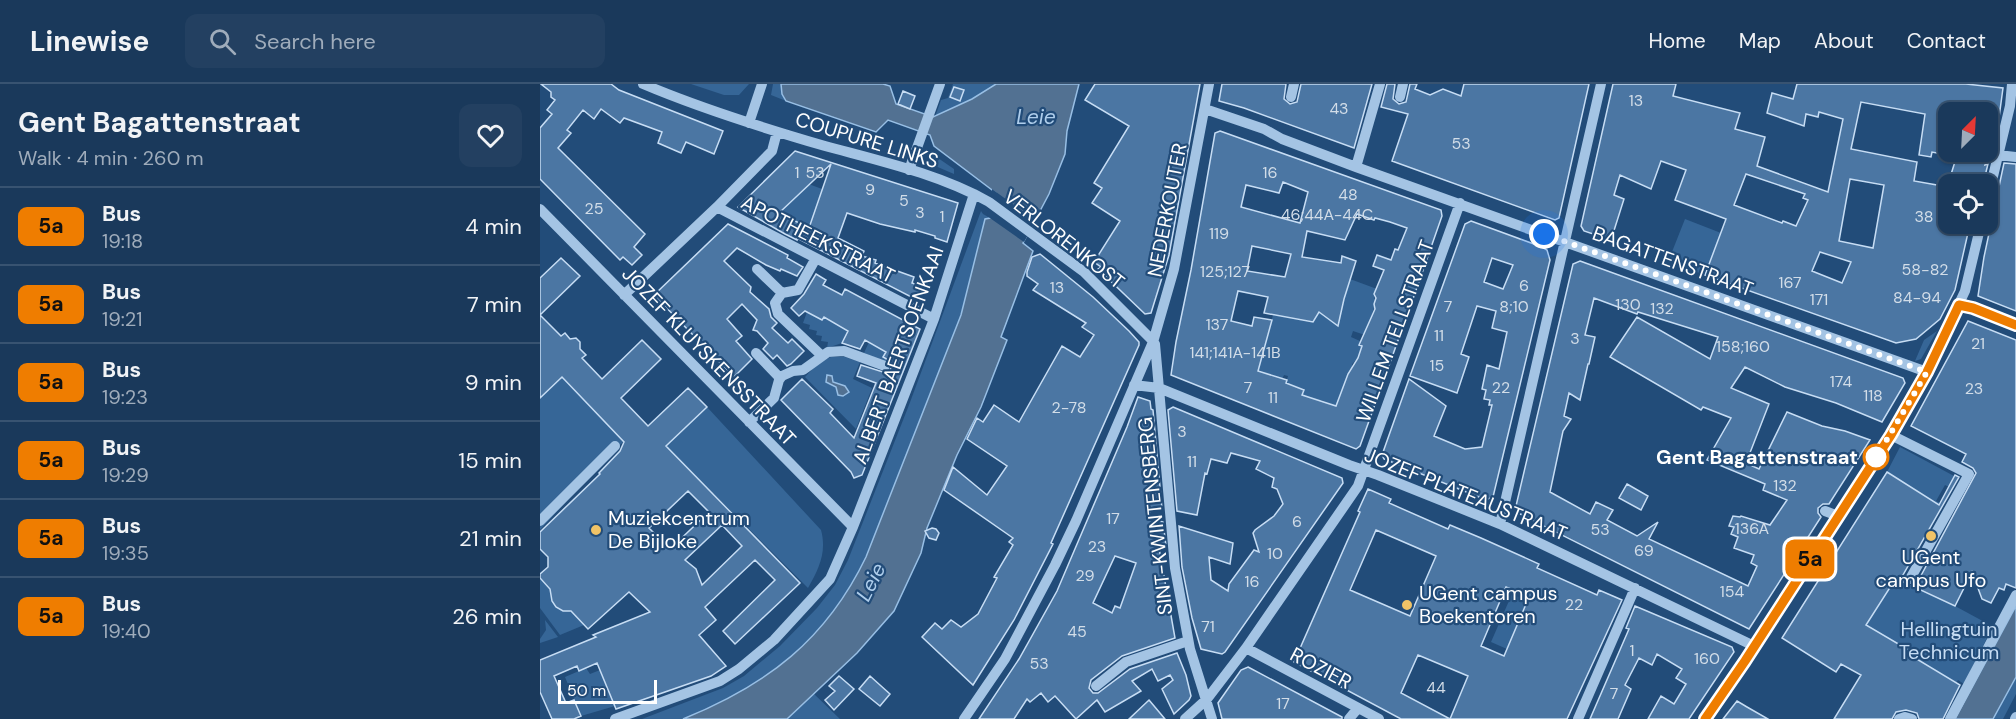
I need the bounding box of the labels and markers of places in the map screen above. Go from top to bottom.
place label: Gent Bagattenstraat [1656,444,1858,470]
marker: Gent Bagattenstraat [1863,444,1889,470]
place label: Muziekcentrum De Bijloke [608,505,750,554]
marker: Muziekcentrum De Bijloke [589,523,603,537]
marker: UGent campus Ufo [1924,529,1938,543]
place label: UGent campus Ufo [1876,544,1986,593]
place label: UGent campus Boekentoren [1419,580,1557,629]
marker: UGent campus Boekentoren [1400,598,1414,612]

